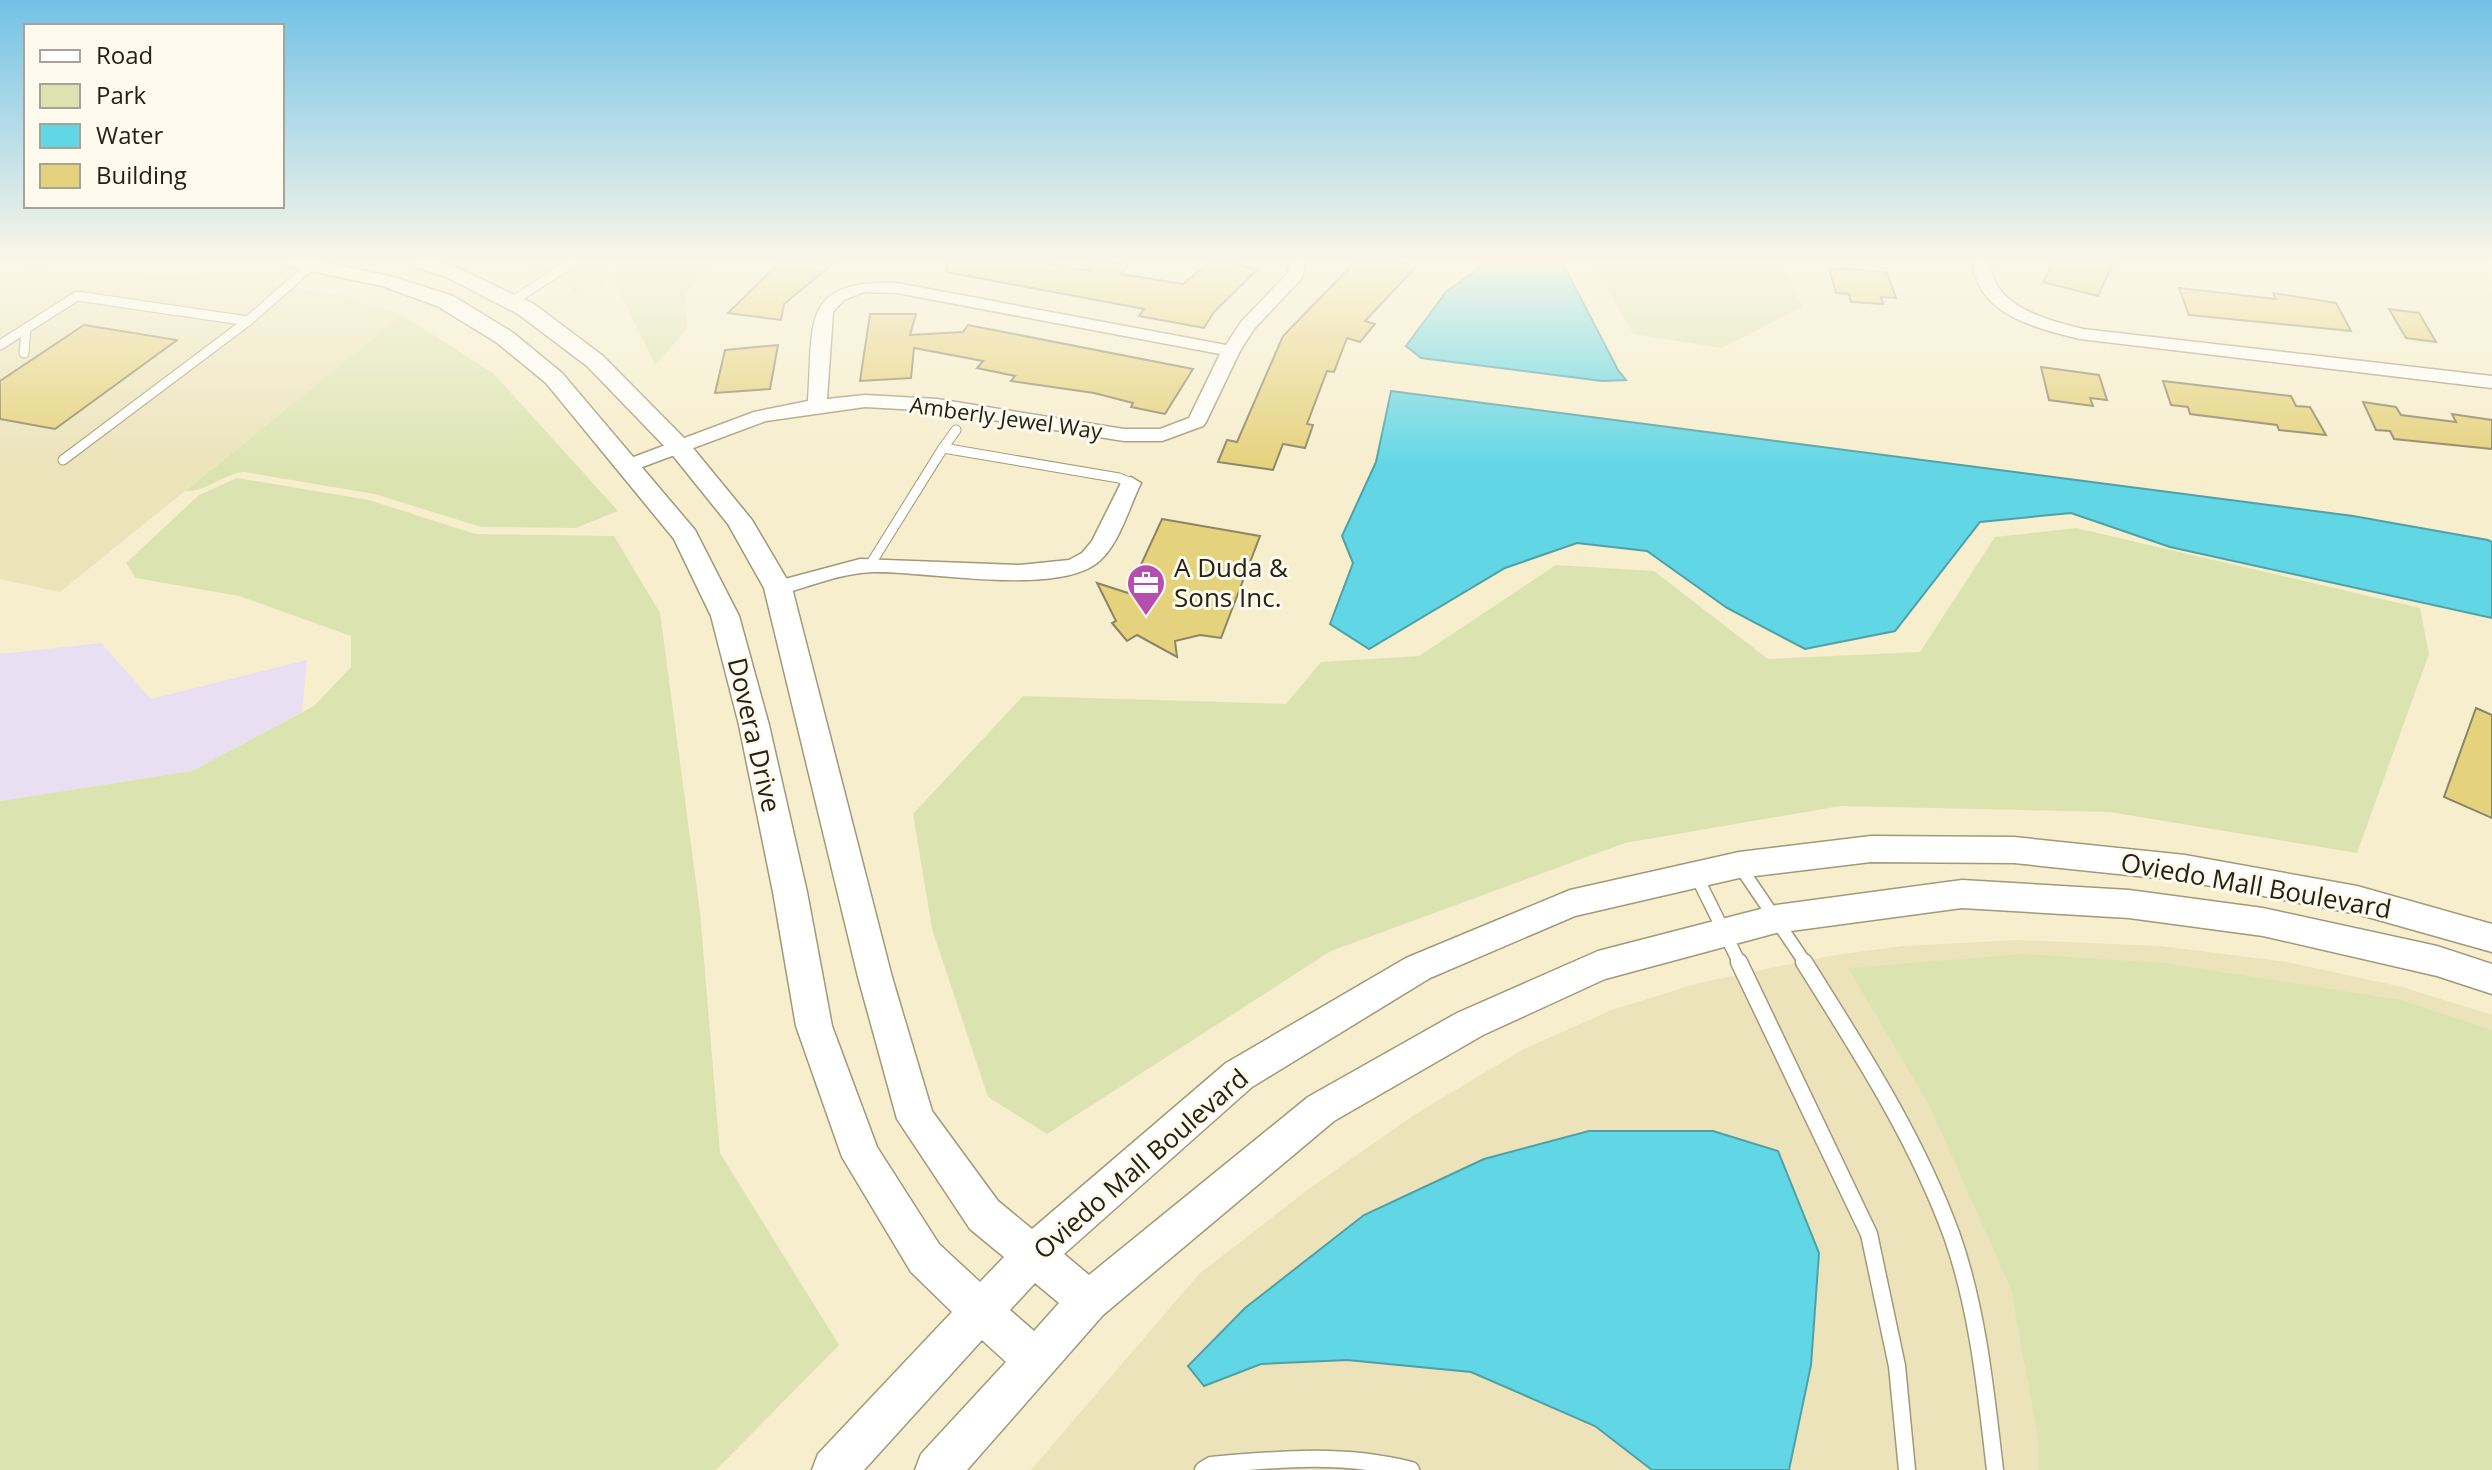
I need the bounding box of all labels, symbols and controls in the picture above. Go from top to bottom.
legend [24,24,284,208]
text: Road [96,38,153,71]
text: Park [96,78,147,111]
text: Water [96,118,164,151]
text: Building [96,158,187,191]
street label: Amberly Jewel Way [908,389,1105,445]
place label: A Duda & Sons Inc. [1174,549,1288,615]
office icon: A Duda & Sons Inc. [1125,562,1167,617]
street label: Dovera Drive [720,654,790,816]
street label: Oviedo Mall Boulevard [2118,844,2394,927]
street label: Oviedo Mall Boulevard [1025,1060,1256,1267]

